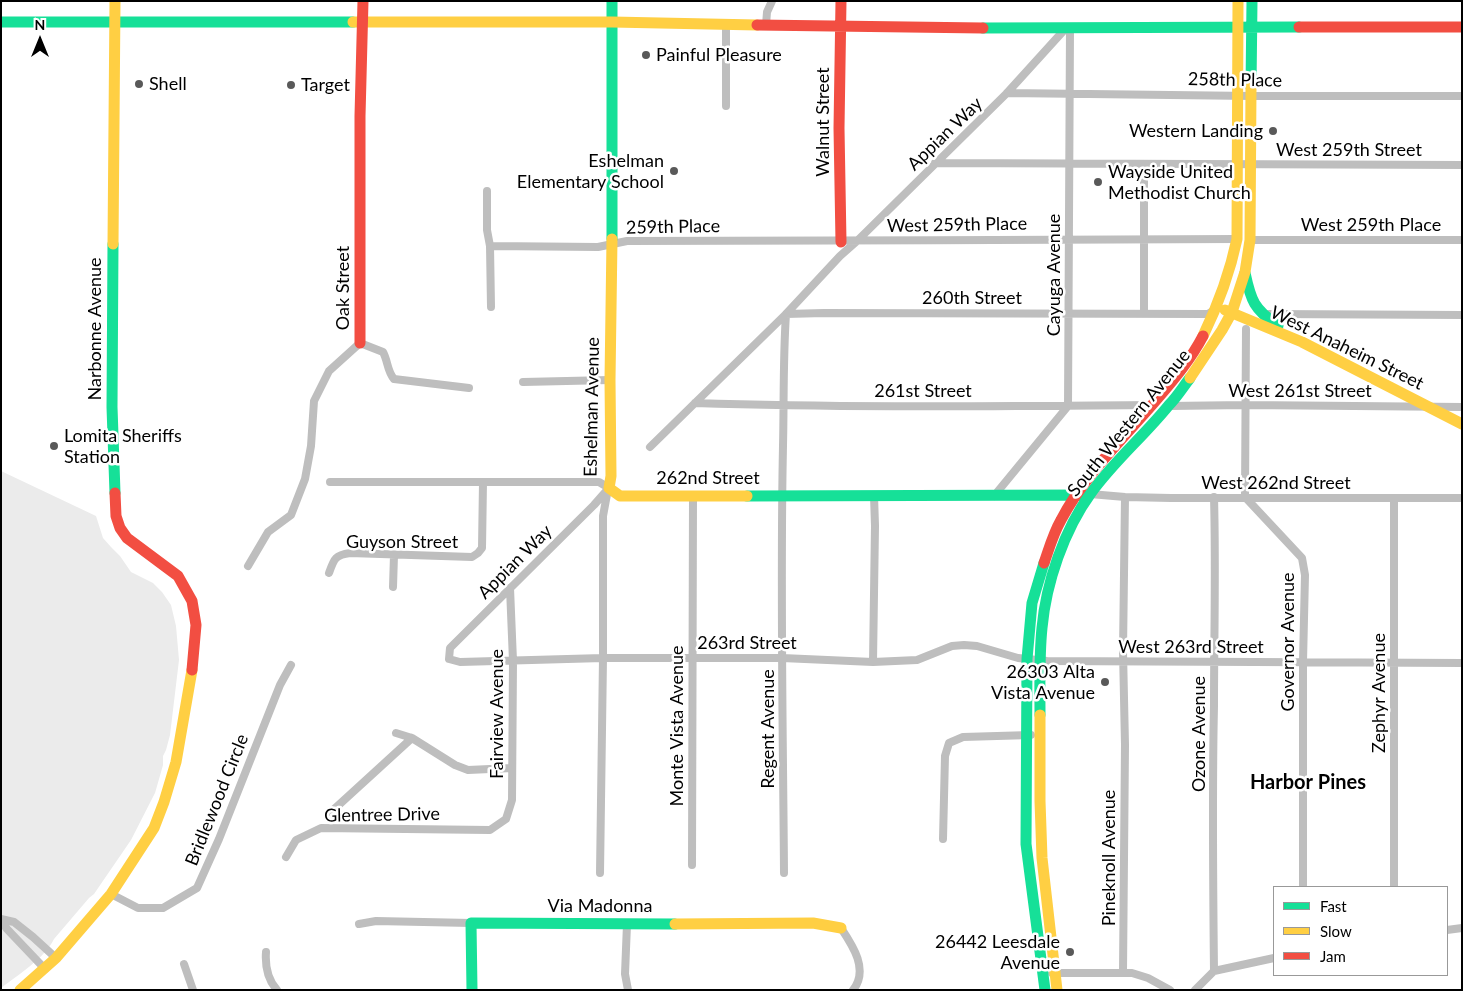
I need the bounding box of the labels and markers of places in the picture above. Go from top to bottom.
place label: Painful Pleasure [656,44,782,66]
marker: Painful Pleasure [640,49,652,61]
place label: Shell [149,73,187,95]
place label: Target [301,74,350,96]
marker: Shell [133,78,145,90]
marker: Target [285,79,297,91]
place label: Western Landing [1129,120,1263,142]
marker: Western Landing [1267,125,1279,137]
place label: Eshelman Elementary School [517,150,664,192]
place label: Wayside United Methodist Church [1108,161,1251,203]
marker: Eshelman Elementary School [668,165,680,177]
marker: Wayside United Methodist Church [1092,176,1104,188]
place label: Lomita Sheriffs Station [64,425,182,468]
marker: Lomita Sheriffs Station [48,440,60,452]
place label: 26303 Alta Vista Avenue [991,661,1095,704]
marker: 26303 Alta Vista Avenue [1099,676,1111,688]
place label: 26442 Leesdale Avenue [935,931,1060,974]
marker: 26442 Leesdale Avenue [1064,946,1076,958]

